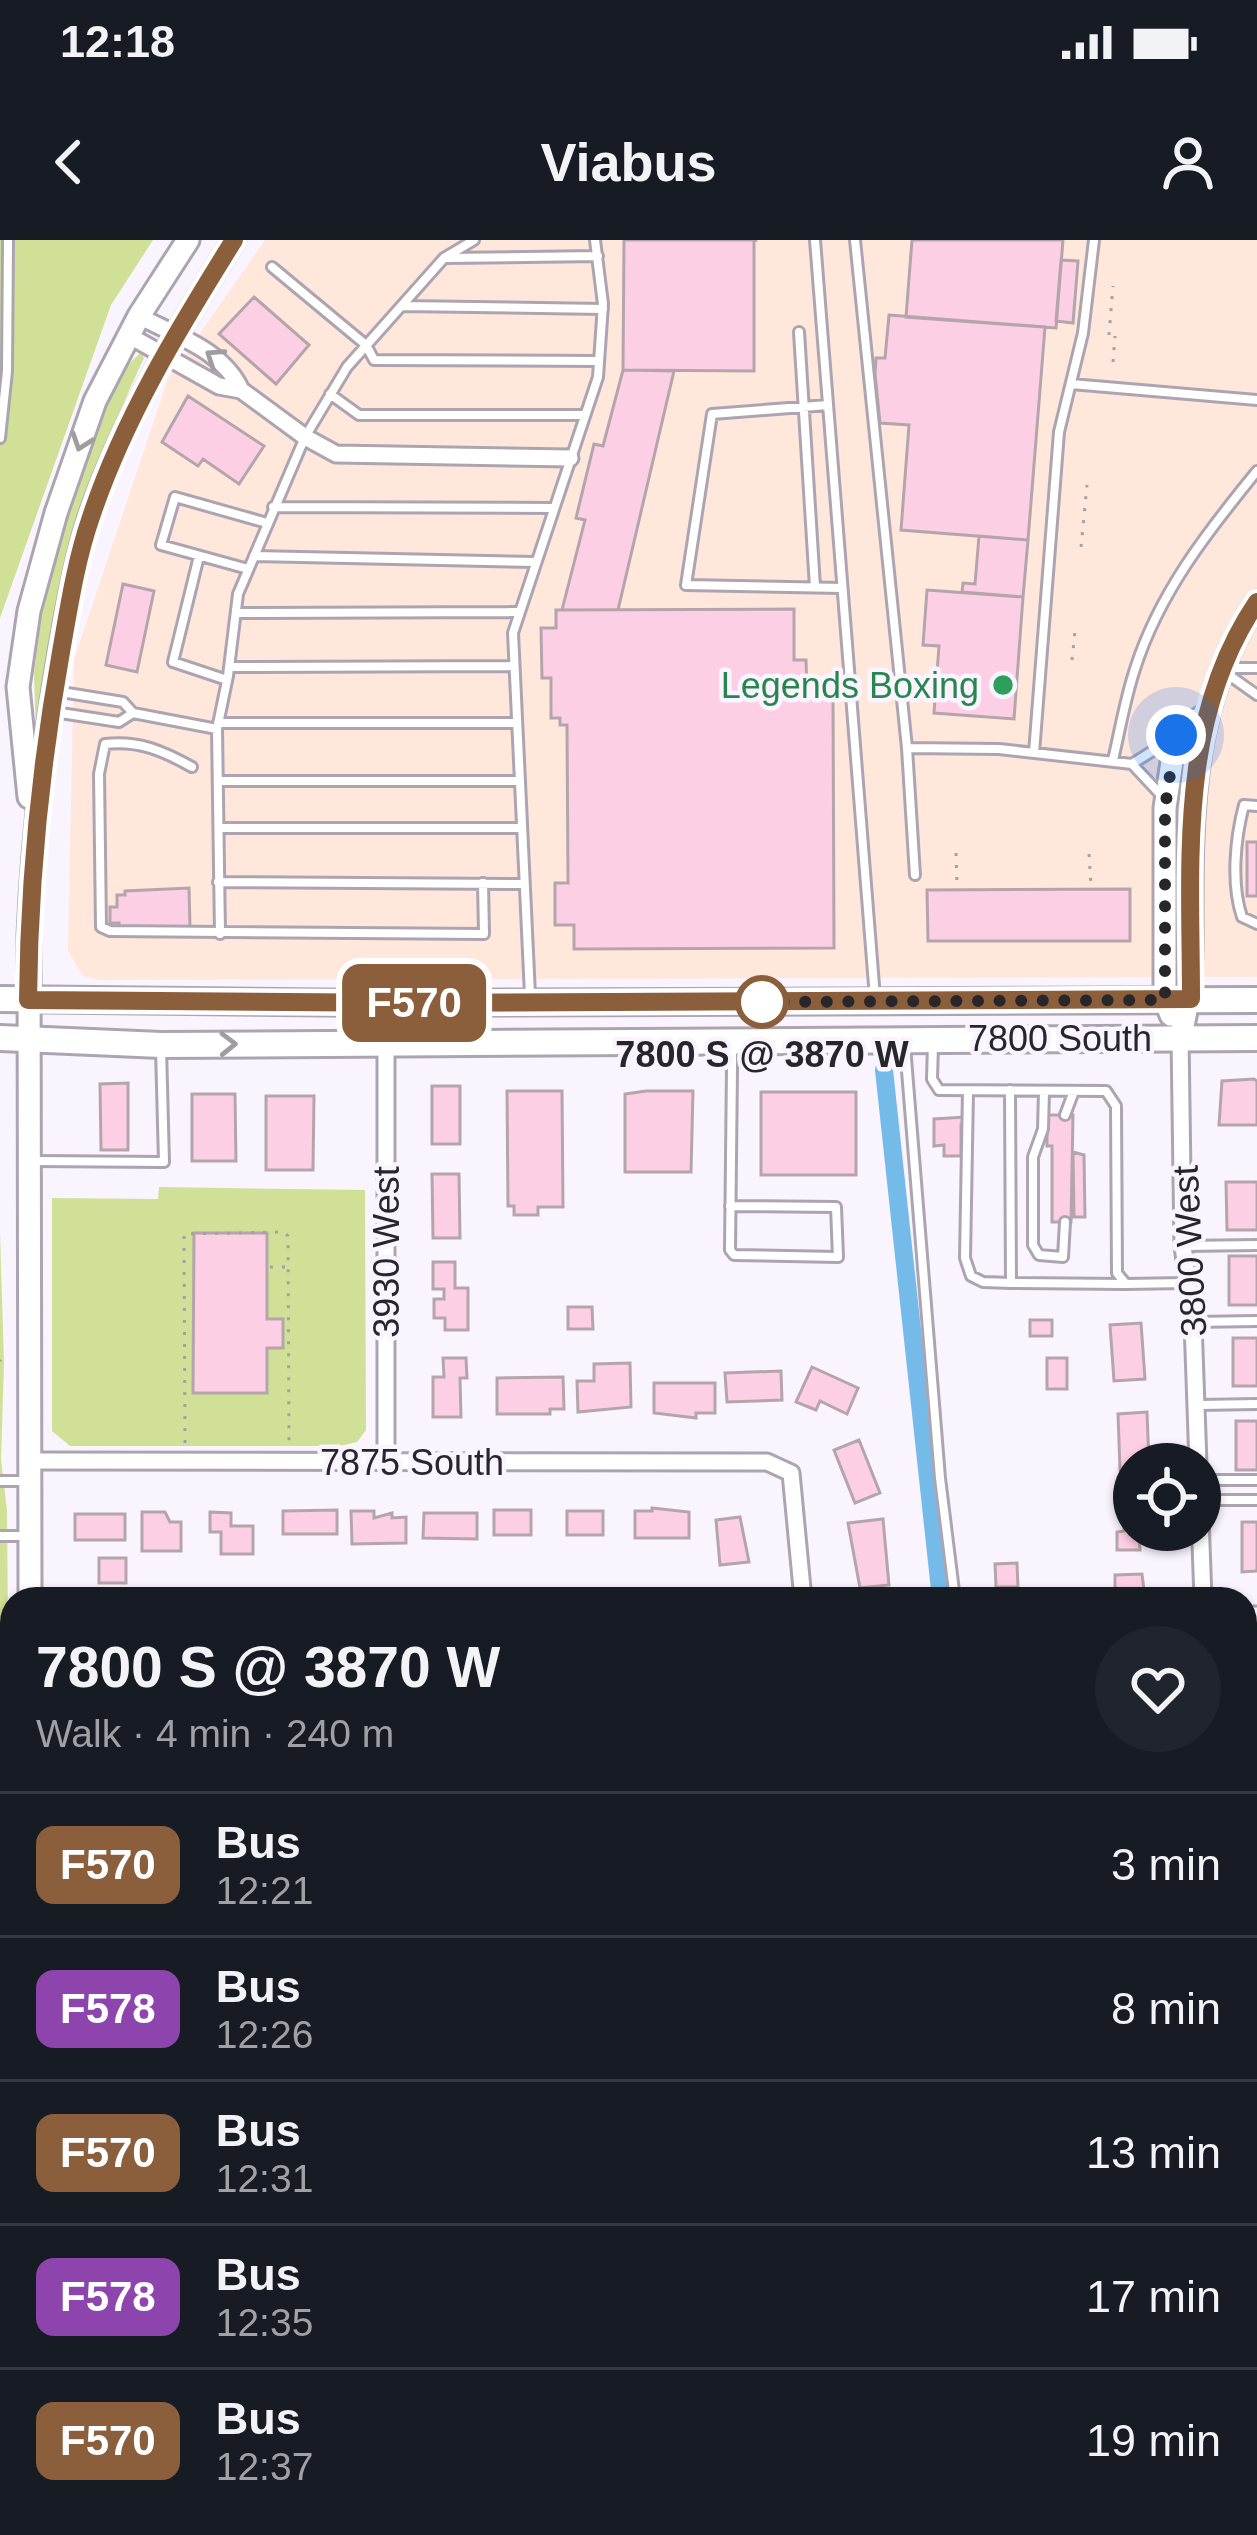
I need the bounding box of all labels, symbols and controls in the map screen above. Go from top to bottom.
text: 12:18 [60,16,175,67]
icon: back [36,129,102,195]
icon: person [1155,129,1221,195]
text: Viabus [540,132,717,192]
one-way arrow [205,349,227,371]
one-way arrow [71,430,95,451]
place label: Legends Boxing [721,665,979,706]
marker: Legends Boxing [990,672,1016,698]
your location [1146,705,1206,765]
line badge: F570 [330,964,498,1042]
marker: 7800 S @ 3870 W [737,977,787,1027]
text: F570 [366,979,462,1026]
street label: 7800 South [968,1018,1152,1059]
one-way arrow [219,1032,238,1058]
place label: 7800 S @ 3870 W [615,1034,909,1075]
street label: 3800 West [1165,1164,1214,1338]
street label: 3930 West [366,1166,407,1338]
street label: 7875 South [320,1442,504,1483]
map controls [1113,1443,1221,1551]
button: locate [1113,1443,1221,1551]
button: heart [1095,1626,1221,1752]
text: 7800 S @ 3870 W [36,1635,500,1699]
text: Walk · 4 min · 240 m [36,1712,394,1755]
text: Bus [216,1817,301,1868]
text: 3 min [1111,1839,1221,1890]
text: F570 [60,1841,156,1888]
text: 12:21 [216,1869,313,1912]
text: Bus [216,1961,301,2012]
text: 8 min [1111,1983,1221,2034]
text: F578 [60,1985,156,2032]
text: 12:26 [216,2013,313,2056]
text: Bus [216,2105,301,2156]
text: 13 min [1086,2127,1221,2178]
text: F570 [60,2129,156,2176]
text: 12:31 [216,2157,313,2200]
text: Bus [216,2249,301,2300]
text: 17 min [1086,2271,1221,2322]
text: F578 [60,2273,156,2320]
text: 12:35 [216,2301,313,2344]
text: Bus [216,2393,301,2444]
text: 19 min [1086,2415,1221,2466]
text: F570 [60,2417,156,2464]
text: 12:37 [216,2445,313,2488]

